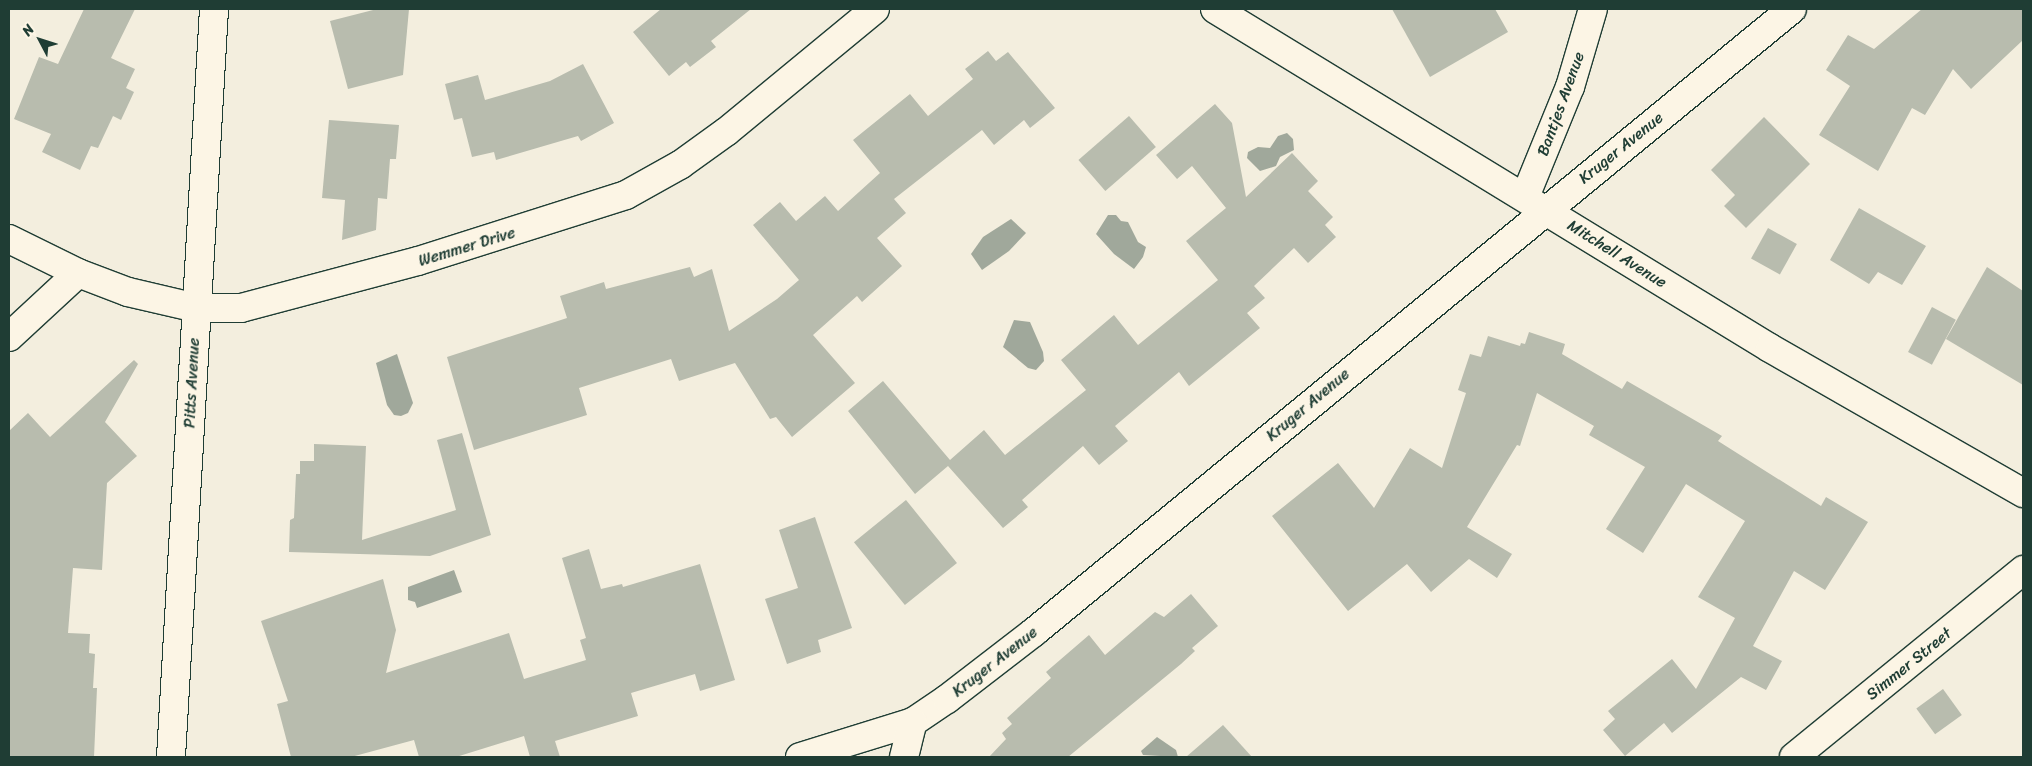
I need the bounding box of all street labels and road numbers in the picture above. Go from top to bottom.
street label: Bantjes Avenue [1533,49,1589,159]
street label: Kruger Avenue [1575,108,1667,188]
street label: Mitchell Avenue [1564,216,1670,292]
street label: Wemmer Drive [416,223,518,271]
street label: Pitts Avenue [180,338,204,428]
street label: Kruger Avenue [1262,365,1354,445]
street label: Kruger Avenue [949,623,1041,701]
street label: Simmer Street [1862,624,1956,704]

